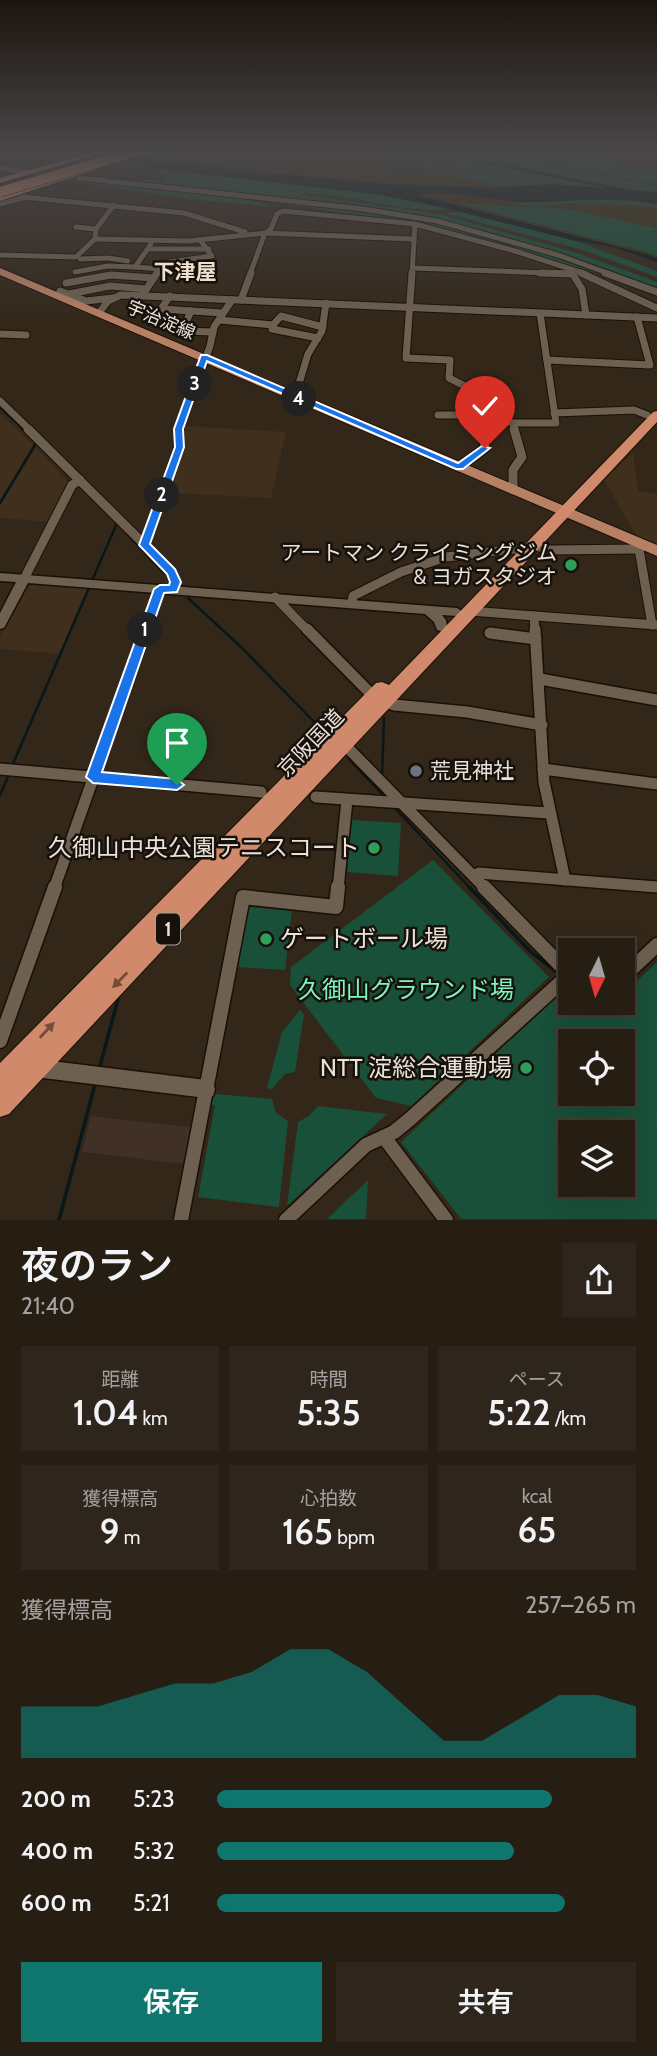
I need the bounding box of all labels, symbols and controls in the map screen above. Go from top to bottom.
district label: 下津屋 [154,259,217,284]
street label: 宇治淀線 [124,296,198,344]
pin: 3 [178,366,212,402]
text: 3 [189,372,200,395]
pin [455,376,515,448]
pin: 4 [282,382,316,416]
text: 4 [293,387,304,410]
icon: check [466,387,504,425]
pin: 2 [144,477,180,512]
text: 2 [156,483,167,506]
place label: アートマン クライミングジム & ヨガスタジオ [281,540,557,589]
marker: アートマン クライミングジム & ヨガスタジオ [563,557,579,573]
pin: 1 [128,612,162,648]
text: 1 [141,618,148,641]
street label: 京阪国道 [272,704,349,782]
pin [147,713,207,785]
icon: arrive [158,724,196,762]
place label: 荒見神社 [430,758,514,783]
marker: 荒見神社 [408,763,424,779]
place label: 久御山中央公園テニスコート [48,833,360,862]
marker: 久御山中央公園テニスコート [366,840,382,856]
road number: 1 [156,914,180,945]
place label: ゲートボール場 [280,924,448,953]
marker: ゲートボール場 [258,931,274,947]
north arrow [558,938,635,1015]
map controls [558,938,635,1197]
one-way arrow [112,971,128,988]
park label: 久御山グラウンド場 [298,975,514,1004]
one-way arrow [38,1022,54,1039]
button: locate [558,1029,635,1106]
place label: NTT 淀総合運動場 [320,1053,512,1082]
marker: NTT 淀総合運動場 [518,1060,534,1076]
button: layers [558,1120,635,1197]
text: 夜のラン [21,1242,173,1289]
button: share [562,1243,636,1317]
text: 21:40 [21,1292,75,1320]
text: 距離 [101,1368,139,1391]
text: 時間 [309,1368,348,1391]
text: ペース [509,1368,565,1391]
text: 1.04 [73,1391,138,1434]
text: 5:35 [296,1391,361,1434]
text: 5:22 [487,1391,551,1434]
text: km [138,1407,168,1430]
text: /km [551,1407,586,1430]
text: kcal [522,1485,552,1508]
text: 獲得標高 [82,1487,158,1510]
text: 心拍数 [300,1487,357,1510]
text: 65 [518,1508,556,1551]
text: 9 [100,1510,120,1553]
text: 165 [282,1510,333,1553]
text: m [120,1526,141,1549]
text: bpm [333,1526,375,1549]
text: 257–265 m [525,1591,636,1619]
text: 獲得標高 [21,1596,113,1624]
text: 200 m [21,1785,91,1813]
text: 5:23 [133,1785,175,1813]
text: 400 m [21,1837,93,1865]
text: 5:32 [133,1837,175,1865]
text: 600 m [21,1889,92,1917]
text: 5:21 [133,1889,170,1917]
button: 保存 [21,1962,322,2042]
button: 共有 [336,1962,636,2042]

